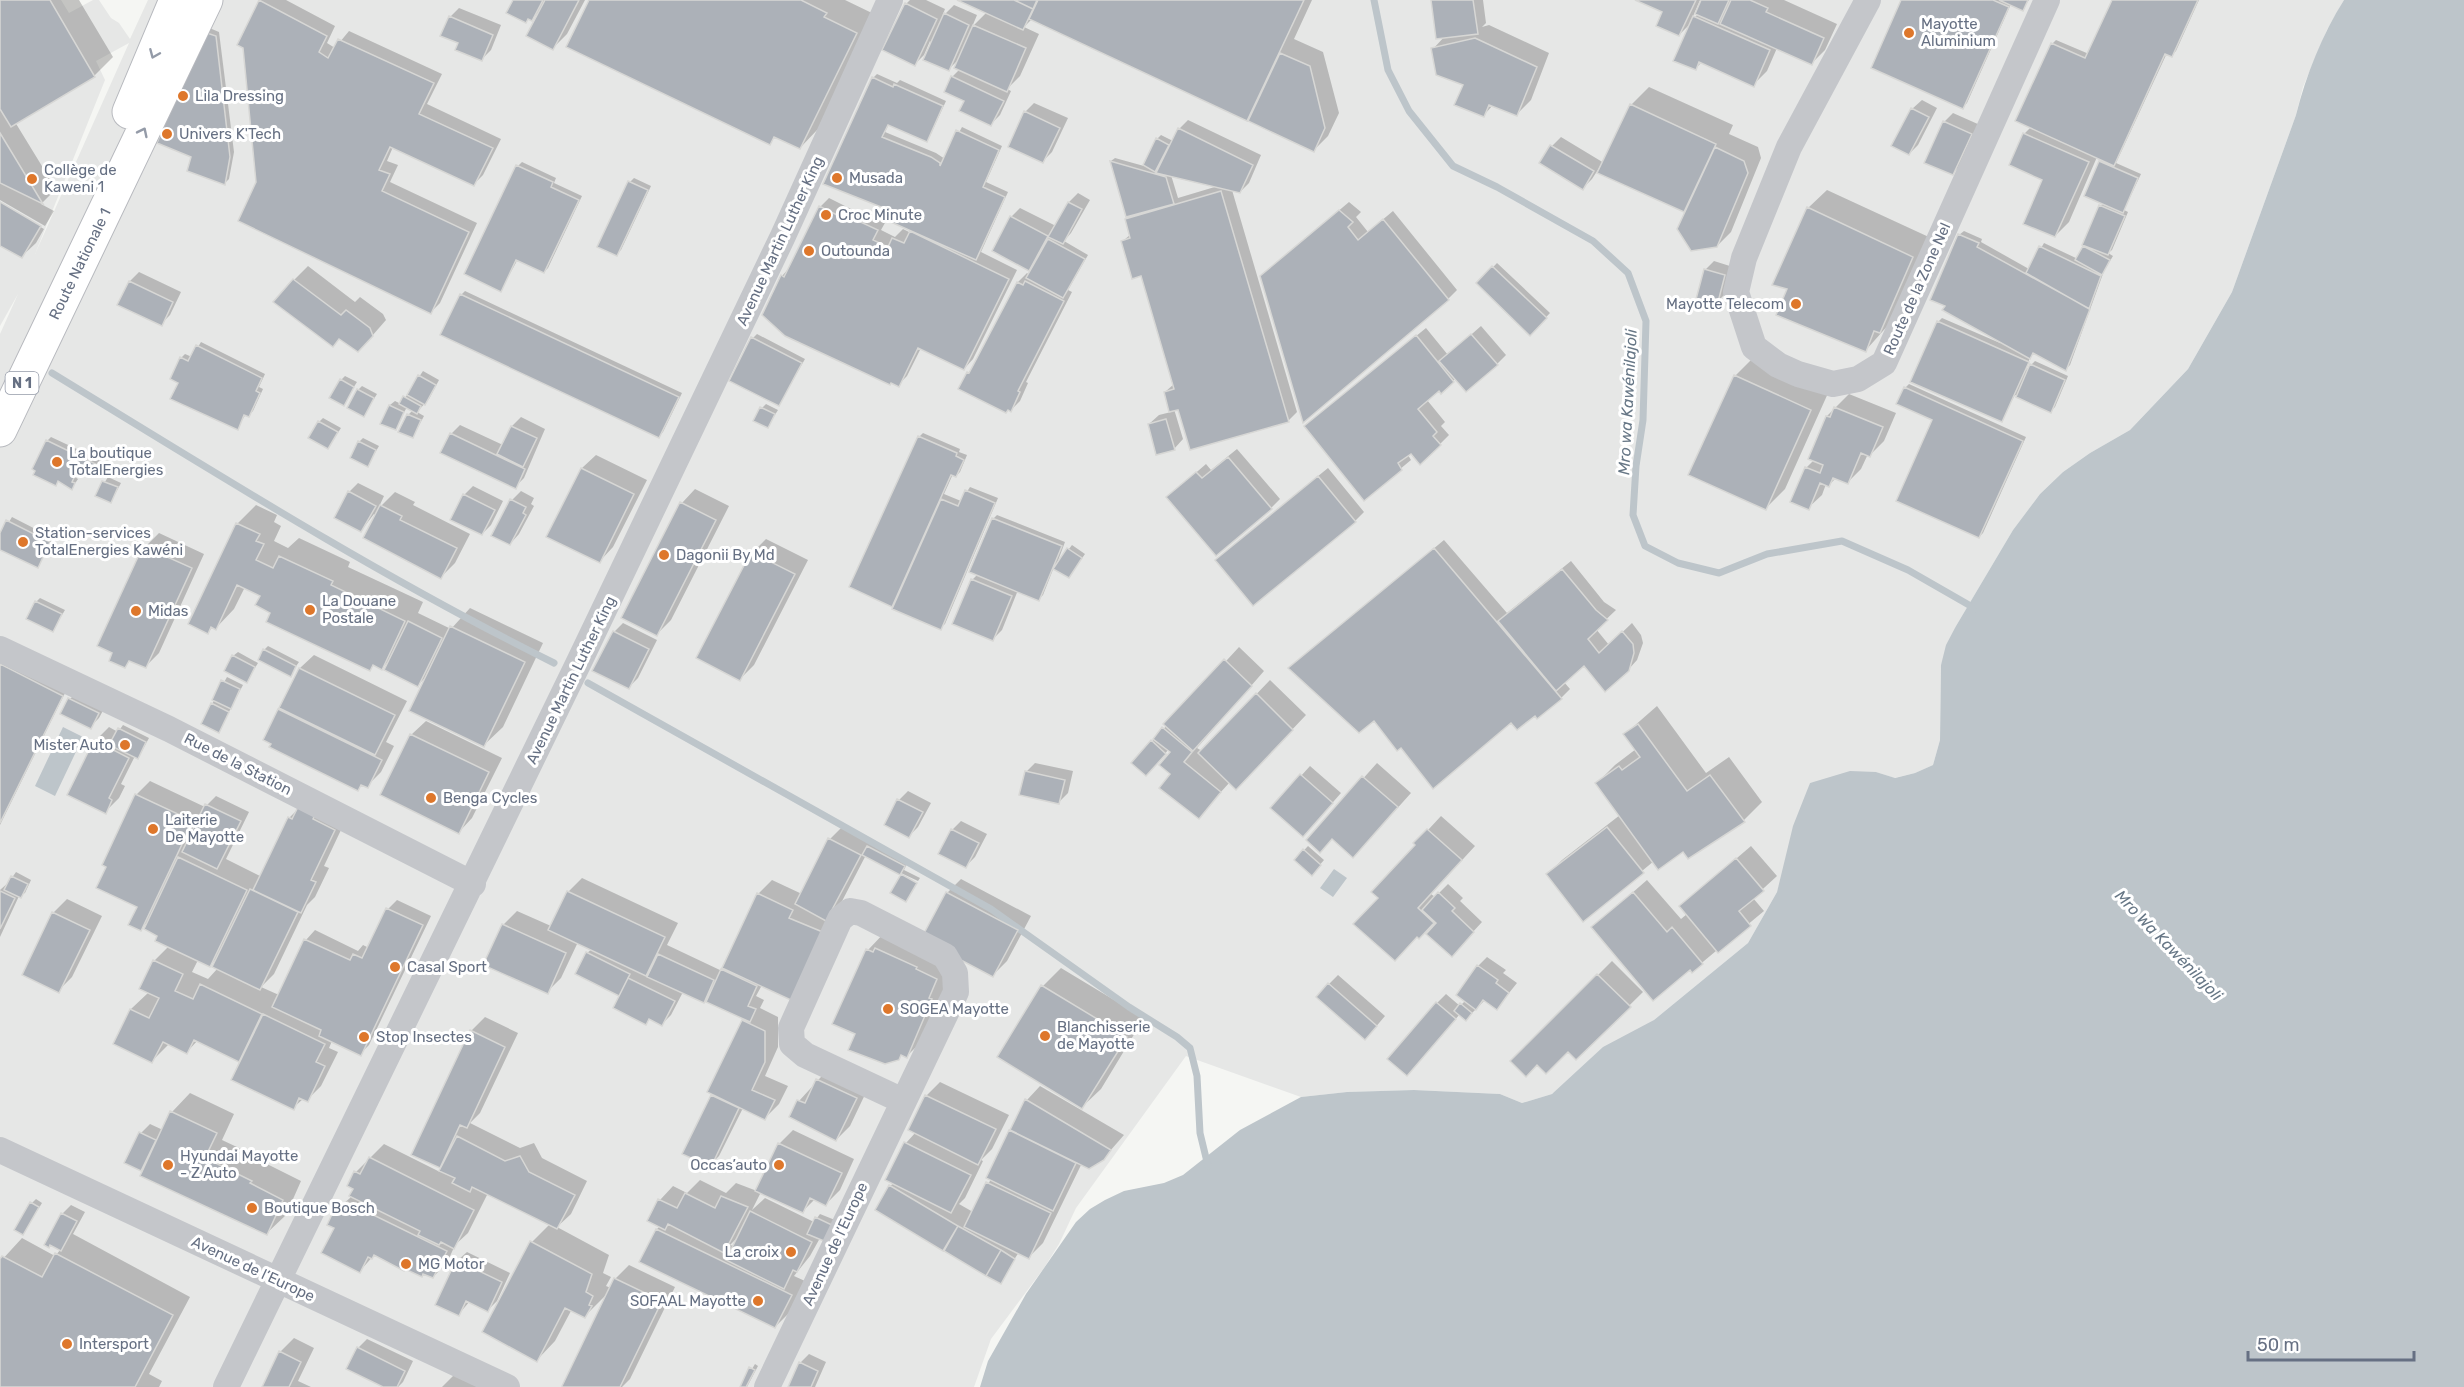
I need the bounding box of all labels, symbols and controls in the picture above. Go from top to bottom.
place label: Mayotte Aluminium [1921,15,1996,50]
marker: Mayotte Aluminium [1902,26,1916,40]
one-way arrow [149,48,161,59]
place label: Lila Dressing [195,87,284,105]
marker: Lila Dressing [176,89,190,103]
place label: Univers K'Tech [179,125,281,143]
one-way arrow [136,127,147,138]
marker: Univers K'Tech [160,127,174,141]
street label: Avenue Martin Luther King [733,153,827,329]
place label: Collège de Kaweni 1 [44,161,117,196]
place label: Musada [849,169,903,187]
marker: Musada [830,171,844,185]
marker: Collège de Kaweni 1 [25,172,39,186]
street label: Route Nationale 1 [45,205,115,323]
place label: Croc Minute [838,206,922,224]
marker: Croc Minute [819,208,833,222]
street label: Route de la Zone Nel [1880,220,1954,358]
place label: Outounda [821,242,890,260]
marker: Outounda [802,244,816,258]
place label: Mayotte Telecom [1666,295,1784,313]
marker: Mayotte Telecom [1789,297,1803,311]
water label: Mro wa Kawénilajoli [1614,328,1641,475]
road number: N 1 [5,372,38,394]
place label: La boutique TotalEnergies [69,444,164,479]
marker: La boutique TotalEnergies [50,455,64,469]
place label: Station-services TotalEnergies Kawéni [35,524,183,559]
marker: Station-services TotalEnergies Kawéni [16,535,30,549]
place label: Dagonii By Md [676,546,775,564]
marker: Dagonii By Md [657,548,671,562]
place label: La Douane Postale [322,592,396,627]
street label: Avenue Martin Luther King [522,593,620,767]
place label: Midas [148,602,189,620]
marker: La Douane Postale [303,603,317,617]
marker: Midas [129,604,143,618]
street label: Rue de la Station [181,729,295,799]
place label: Mister Auto [33,736,113,754]
marker: Mister Auto [118,738,132,752]
place label: Benga Cycles [443,789,538,807]
marker: Benga Cycles [424,791,438,805]
place label: Laiterie De Mayotte [165,811,244,846]
marker: Laiterie De Mayotte [146,822,160,836]
water label: Mro Wa Kawénilajoli [2111,886,2227,1005]
place label: Casal Sport [407,958,487,976]
marker: Casal Sport [388,960,402,974]
place label: SOGEA Mayotte [900,1000,1009,1018]
marker: SOGEA Mayotte [881,1002,895,1016]
place label: Blanchisserie de Mayotte [1057,1018,1151,1053]
place label: Stop Insectes [376,1028,472,1046]
marker: Blanchisserie de Mayotte [1038,1029,1052,1043]
marker: Stop Insectes [357,1030,371,1044]
place label: Hyundai Mayotte - Z Auto [180,1147,298,1182]
place label: Occas’auto [690,1156,767,1174]
marker: Hyundai Mayotte - Z Auto [161,1158,175,1172]
marker: Occas’auto [772,1158,786,1172]
street label: Avenue de l’Europe [799,1180,871,1308]
place label: Boutique Bosch [264,1199,375,1217]
marker: Boutique Bosch [245,1201,259,1215]
street label: Avenue de l’Europe [189,1233,317,1305]
place label: La croix [724,1243,779,1261]
marker: La croix [784,1245,798,1259]
place label: MG Motor [418,1255,485,1273]
marker: MG Motor [399,1257,413,1271]
place label: SOFAAL Mayotte [630,1292,746,1310]
marker: SOFAAL Mayotte [751,1294,765,1308]
scale bar [2248,1324,2414,1362]
text: 50 m [2257,1334,2300,1356]
place label: Intersport [79,1335,149,1353]
marker: Intersport [60,1337,74,1351]

